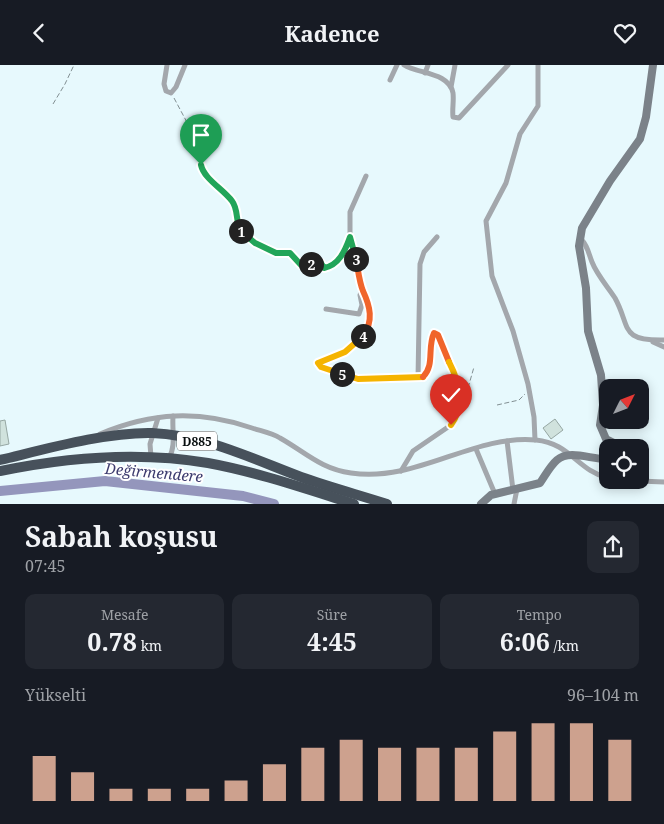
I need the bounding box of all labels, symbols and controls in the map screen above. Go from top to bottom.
text: Kadence [284,18,380,48]
icon: back [25,19,53,47]
icon: heart [611,19,639,47]
pin [180,114,222,165]
icon: arrive [187,121,215,149]
pin: 1 [228,219,254,243]
text: 1 [238,222,245,241]
pin: 3 [344,247,368,271]
text: 3 [353,250,360,269]
pin: 2 [298,251,324,277]
text: 2 [308,255,315,274]
pin: 4 [350,323,376,349]
text: 4 [360,327,367,346]
pin: 5 [330,361,354,387]
text: 5 [339,365,346,384]
pin [430,374,472,425]
north arrow [599,379,649,429]
map controls [599,379,649,489]
icon: check [437,381,465,409]
road number: D885 [177,431,217,451]
button: locate [599,439,649,489]
water label: Değirmendere [103,458,204,486]
text: Sabah koşusu [25,517,218,555]
button: share [587,521,639,573]
text: 07:45 [25,555,65,577]
text: Mesafe [101,605,148,624]
text: Süre [317,605,347,624]
text: Tempo [517,605,562,624]
text: 0.78 [87,624,137,658]
text: 4:45 [307,624,357,658]
text: 6:06 [500,624,550,658]
text: km [137,636,162,655]
text: /km [550,636,579,655]
text: Yükselti [25,684,86,706]
text: 96–104 m [567,684,639,706]

